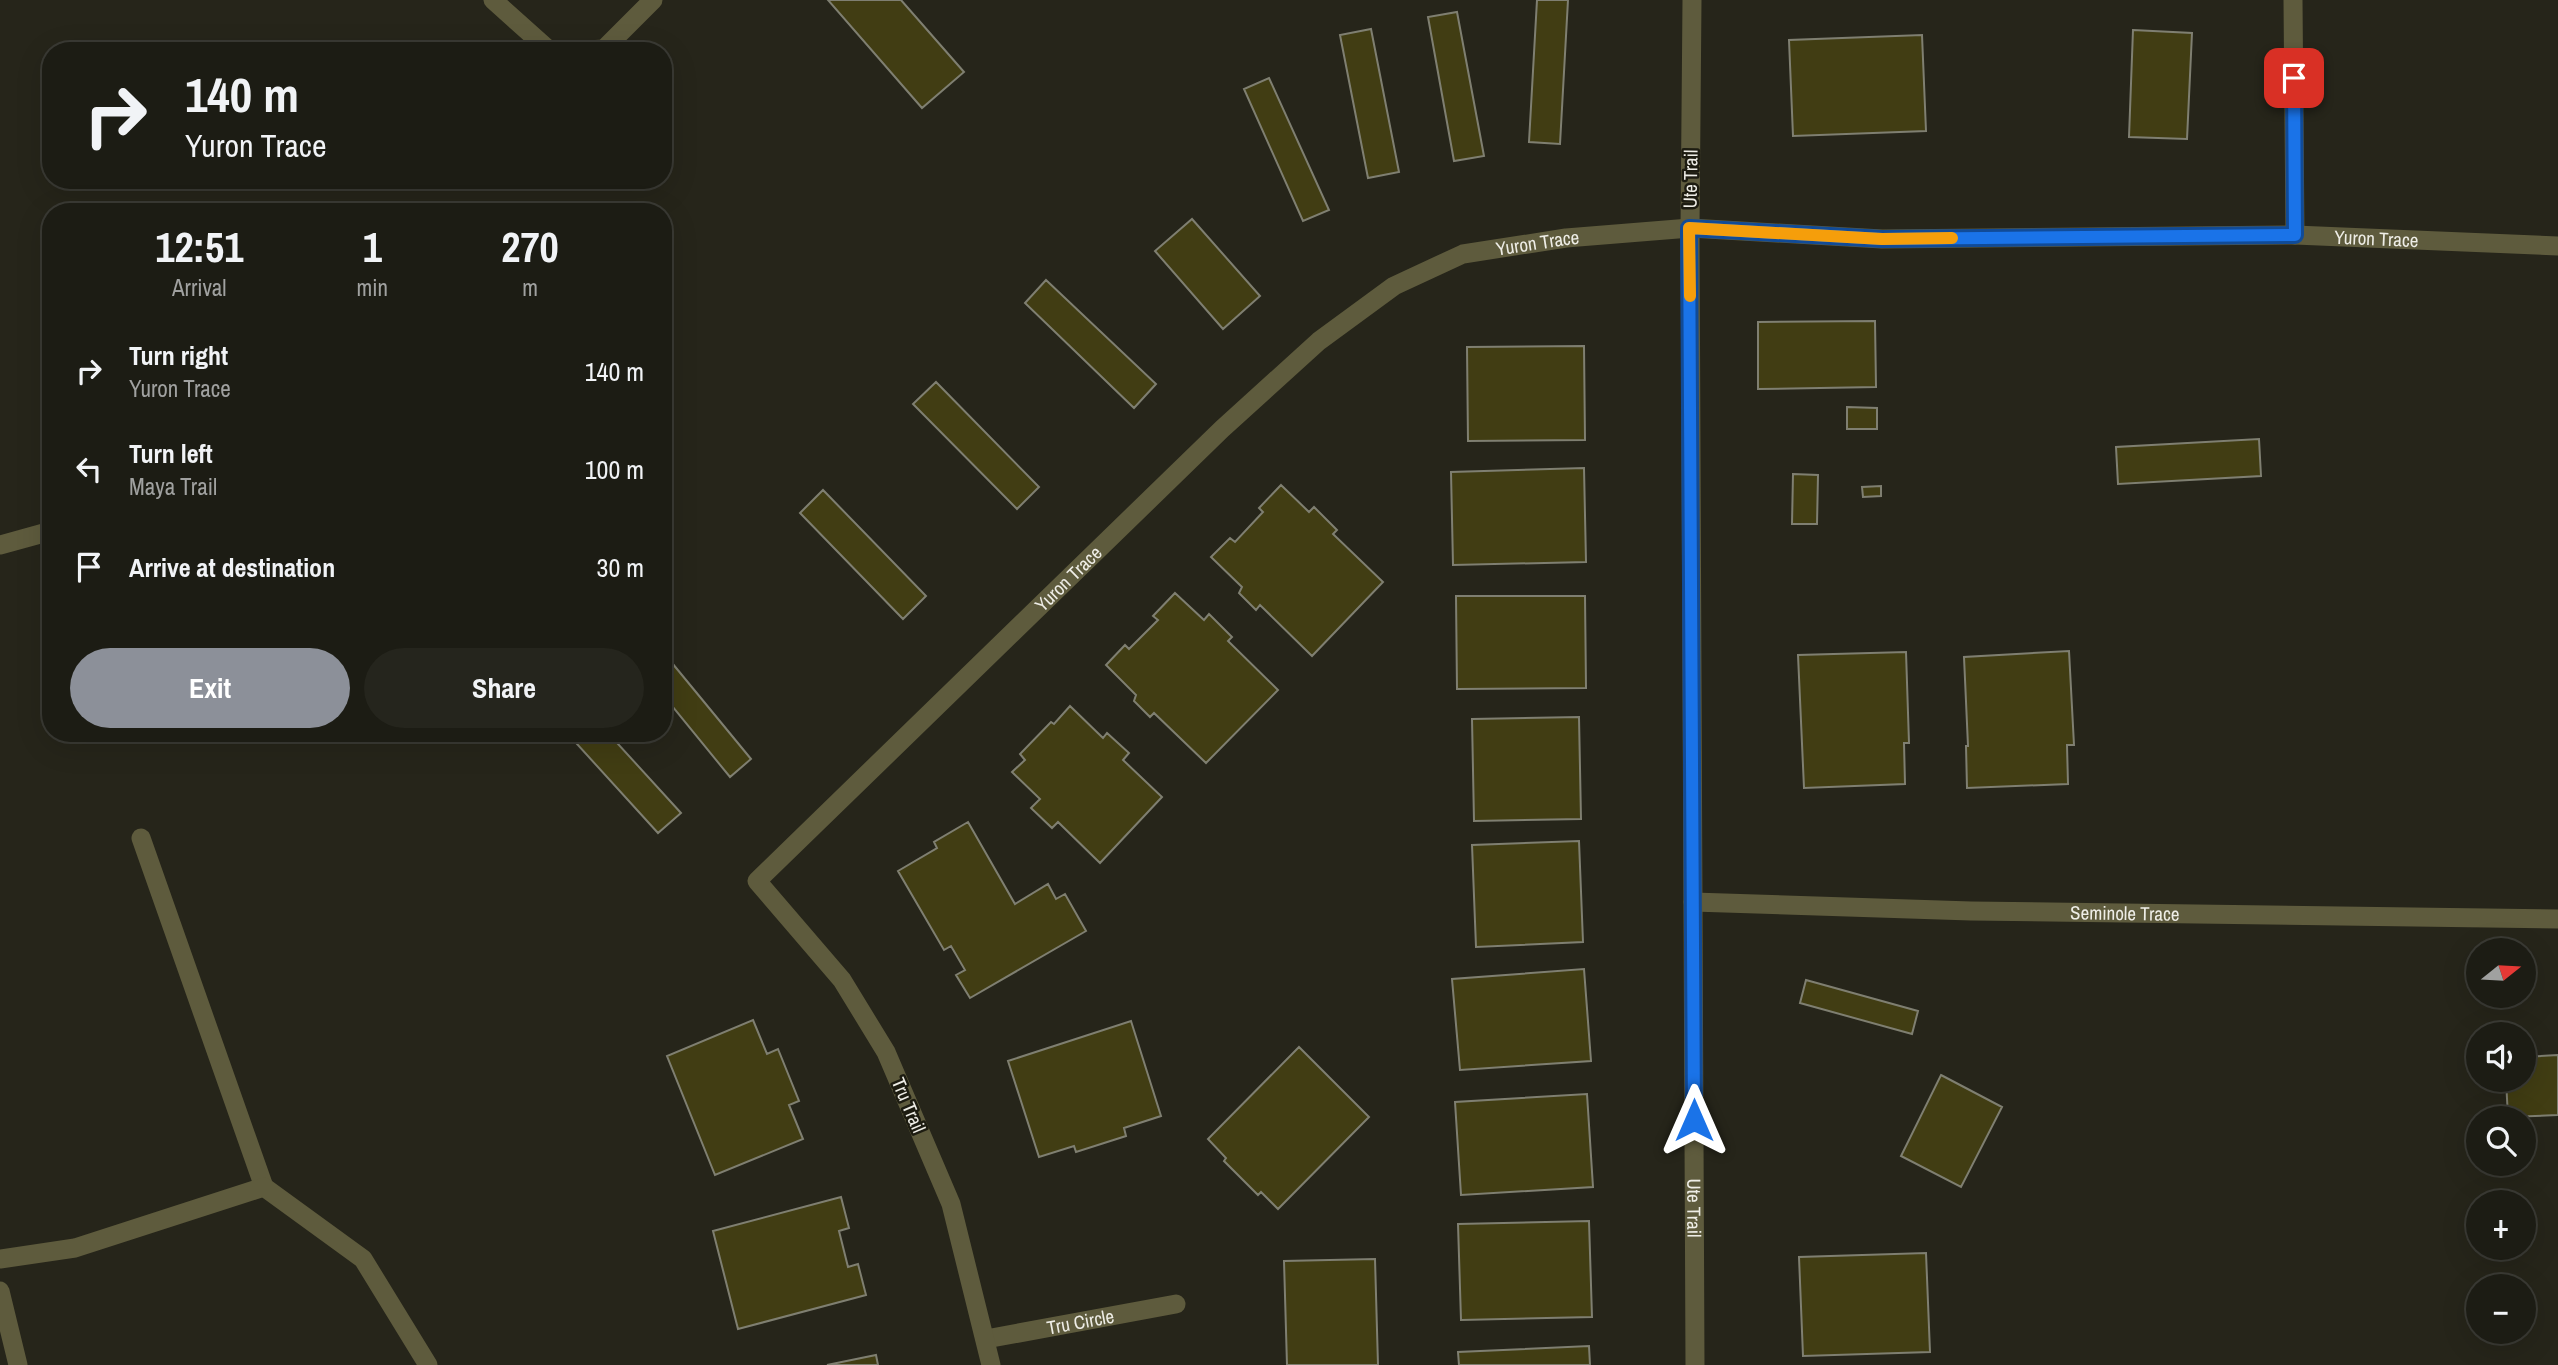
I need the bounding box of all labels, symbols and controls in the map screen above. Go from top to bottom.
pin [2264,48,2324,108]
icon: arrive [2275,59,2313,97]
text: 140 m [185,61,299,127]
icon: right [70,70,161,161]
text: Yuron Trace [185,124,327,167]
street label: Ute Trail [1676,149,1704,209]
text: 12:51 [155,219,243,275]
text: 1 [363,219,382,275]
text: 270 [501,219,559,275]
street label: Yuron Trace [1494,224,1580,262]
street label: Yuron Trace [2334,224,2419,253]
text: Arrival [172,272,227,303]
text: min [357,272,388,303]
text: m [522,272,538,303]
text: Turn right [129,338,228,373]
icon: right [70,352,108,390]
text: 140 m [585,354,644,389]
text: Yuron Trace [129,373,231,404]
text: Turn left [129,436,213,471]
icon: left [70,450,108,488]
text: 100 m [585,452,644,487]
text: Maya Trail [129,471,217,502]
street label: Yuron Trace [1029,540,1107,617]
icon: arrive [70,548,108,586]
text: Arrive at destination [129,550,335,585]
text: 30 m [597,550,644,585]
button: Exit [70,648,350,728]
button: Share [364,648,644,728]
street label: Seminole Trace [2070,899,2180,927]
north arrow [2466,938,2536,1008]
map controls [2466,938,2536,1344]
button: sound [2466,1022,2536,1092]
street label: Tru Trail [886,1073,932,1137]
position arrow [1657,1083,1731,1157]
button: search [2466,1106,2536,1176]
street label: Ute Trail [1681,1178,1707,1238]
button: + [2466,1190,2536,1260]
button: − [2466,1274,2536,1344]
street label: Tru Circle [1045,1303,1116,1341]

